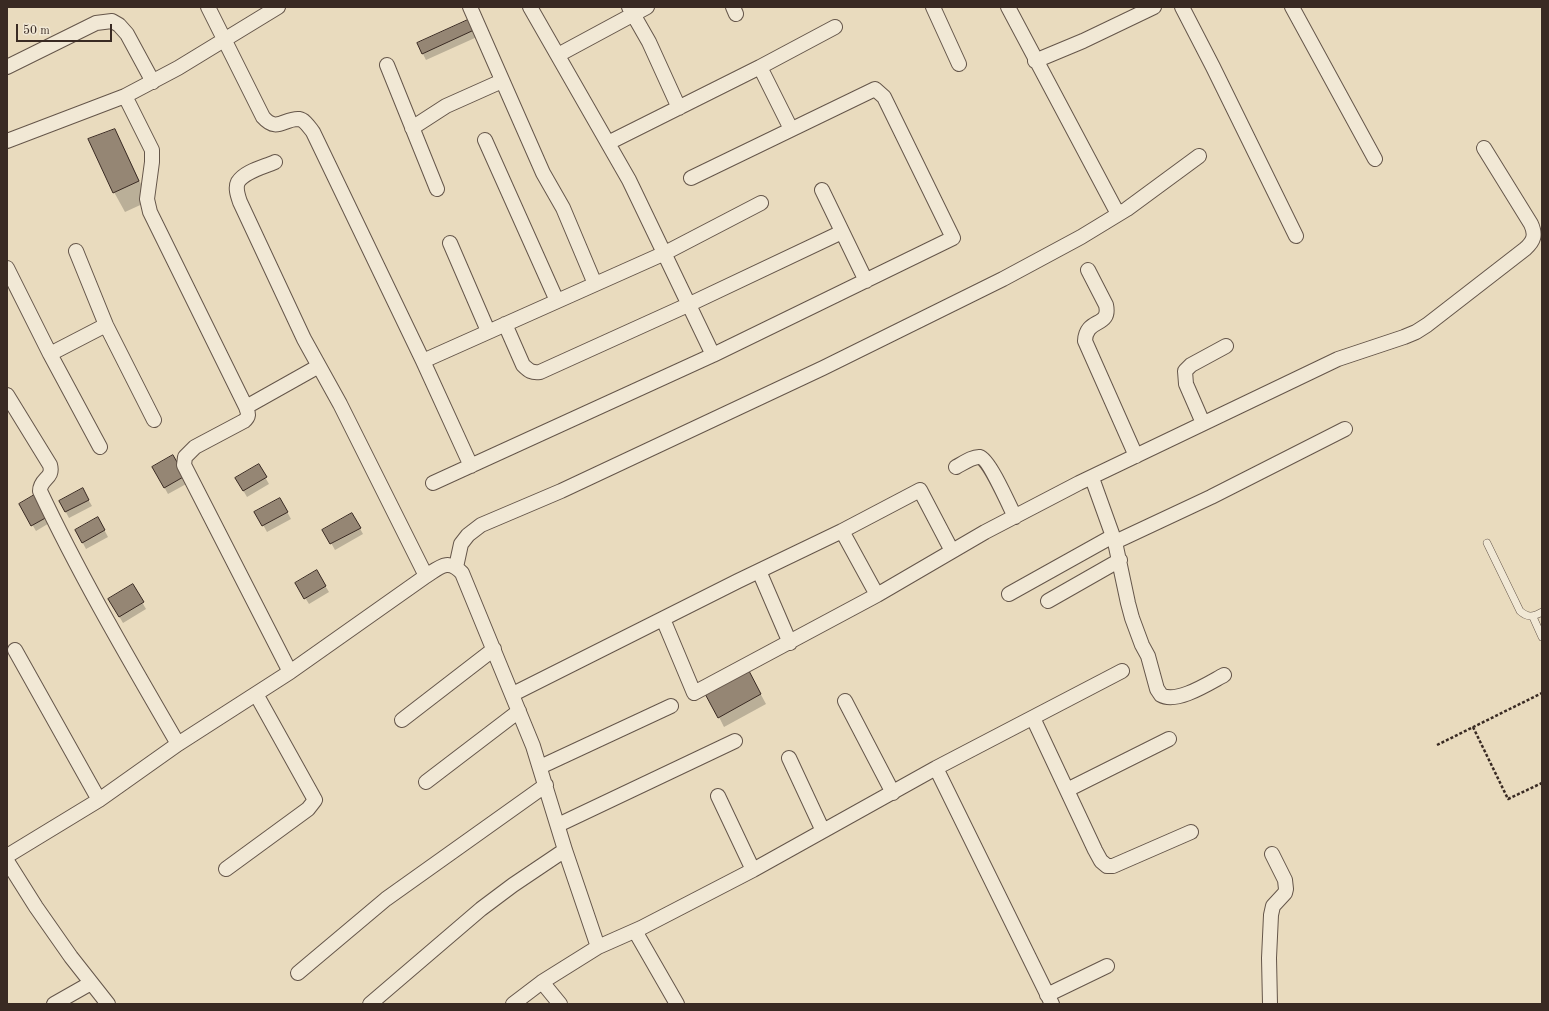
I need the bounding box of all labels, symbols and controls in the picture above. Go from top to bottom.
scale bar [18,16,114,42]
text: 50 m [23,25,50,37]

